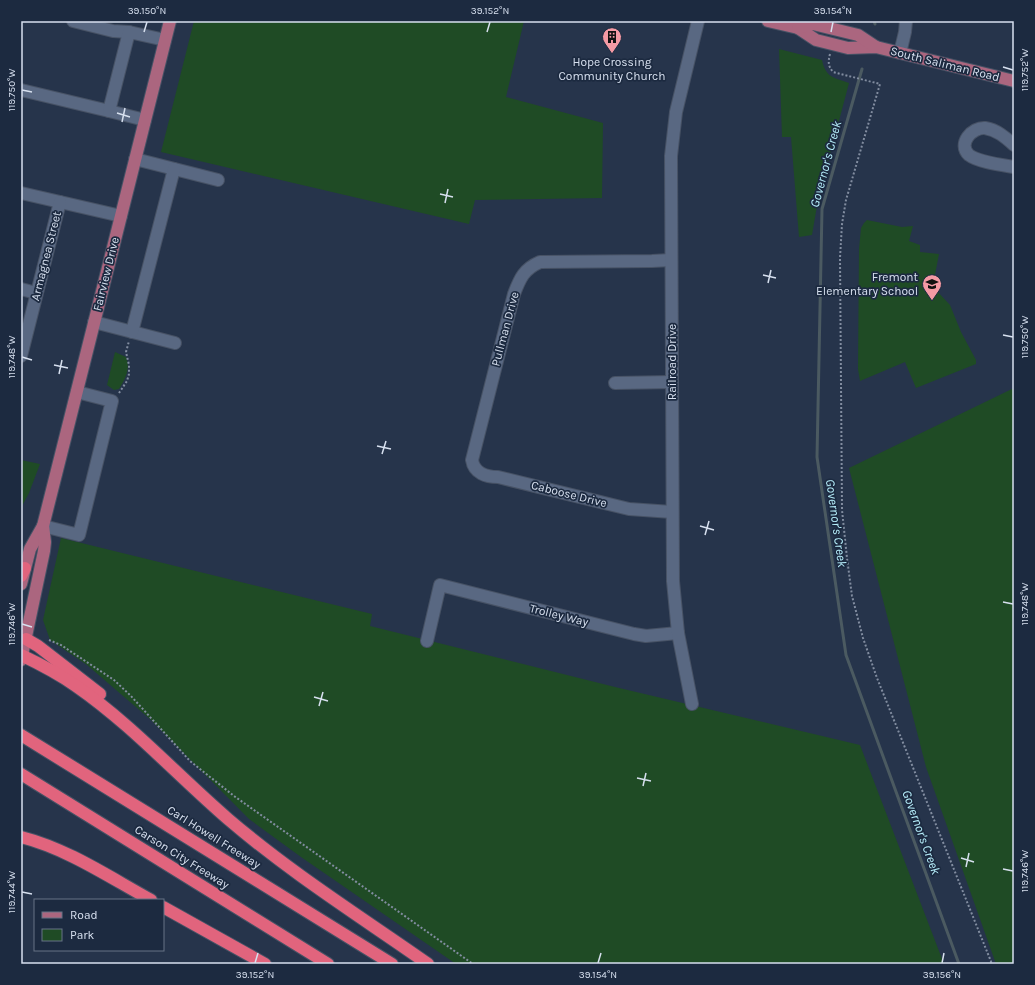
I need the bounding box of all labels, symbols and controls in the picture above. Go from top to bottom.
text: 39.150°N [128,5,166,17]
text: 39.152°N [471,5,509,17]
text: 39.154°N [814,5,852,17]
building icon: Hope Crossing Community Church [601,26,623,54]
street label: South Saliman Road [889,44,1001,84]
text: 119.752°W [1019,49,1031,91]
place label: Hope Crossing Community Church [558,55,666,83]
text: 119.750°W [6,69,18,111]
water label: Governor's Creek [807,119,844,209]
street label: Armagnea Street [28,209,64,302]
street label: Fairview Drive [90,236,122,312]
place label: Fremont Elementary School [816,270,918,298]
school or university icon: Fremont Elementary School [921,273,943,301]
street label: Pullman Drive [488,290,522,368]
text: 119.750°W [1019,316,1031,358]
street label: Railroad Drive [665,324,679,400]
text: 119.748°W [6,335,18,378]
street label: Caboose Drive [530,478,608,510]
water label: Governor's Creek [823,478,850,569]
text: 119.748°W [1019,582,1031,625]
street label: Trolley Way [528,601,590,629]
text: 119.746°W [6,603,18,645]
water label: Governor's Creek [899,788,944,877]
street label: Carl Howell Freeway [165,803,264,872]
street label: Carson City Freeway [132,822,232,892]
text: 119.746°W [1019,850,1031,892]
text: 119.744°W [6,871,18,913]
legend [34,899,164,951]
text: Road [70,908,98,922]
text: Park [70,928,95,942]
text: 39.152°N [236,969,274,981]
text: 39.154°N [579,969,617,981]
text: 39.156°N [923,969,961,981]

